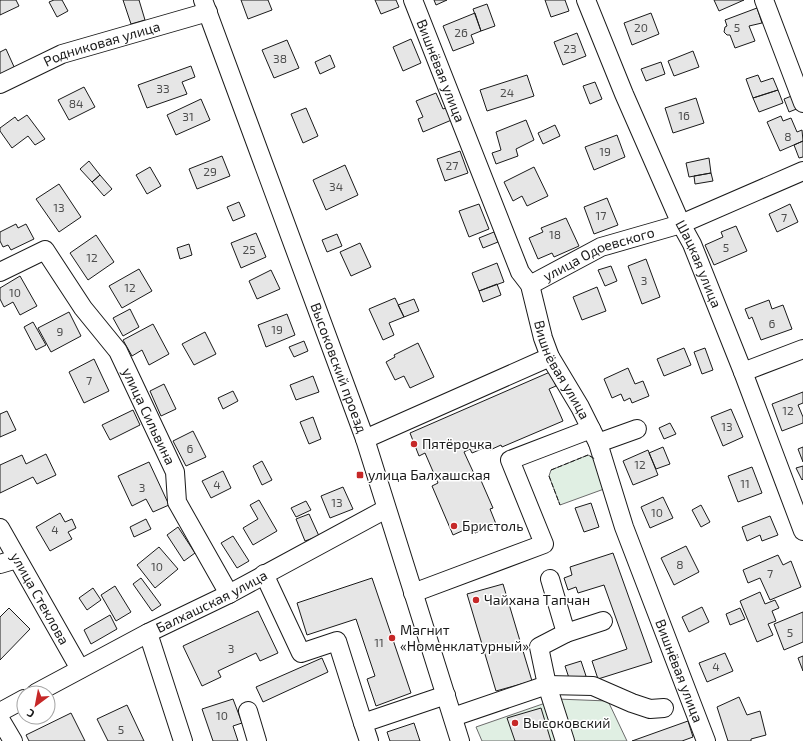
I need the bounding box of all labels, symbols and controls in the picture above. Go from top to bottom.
street label: Родниковая улица [40,17,162,70]
street label: Вишнёвая улица [413,17,469,125]
house number: 20 [634,20,648,34]
house number: 5 [734,20,740,34]
house number: 26 [454,25,468,39]
house number: 23 [563,41,577,55]
house number: 38 [273,51,287,65]
house number: 33 [156,81,170,95]
house number: 24 [500,85,514,99]
house number: 84 [69,96,83,110]
house number: 16 [678,108,690,122]
house number: 31 [182,109,194,123]
house number: 8 [784,129,792,143]
house number: 19 [599,144,611,158]
house number: 27 [446,158,458,172]
house number: 29 [203,164,217,178]
house number: 34 [329,179,343,193]
house number: 13 [53,200,65,214]
house number: 17 [596,208,606,222]
house number: 7 [781,210,787,224]
street label: Шацкая улица [672,217,726,310]
street label: улица Одоевского [540,223,656,284]
house number: 18 [549,227,561,241]
house number: 5 [723,240,729,254]
house number: 25 [242,242,256,256]
house number: 12 [86,250,98,264]
house number: 3 [641,273,647,287]
house number: 12 [124,280,136,294]
house number: 10 [9,285,21,299]
street label: Высоковский проезд [307,300,371,435]
house number: 6 [769,316,776,330]
street label: Вишнёвая улица [531,318,594,422]
house number: 19 [271,322,283,336]
house number: 9 [57,324,64,338]
street label: улица Сильвина [119,365,179,467]
house number: 7 [86,373,92,387]
house number: 12 [782,403,794,417]
house number: 13 [721,419,733,433]
place label: Пятёрочка [422,435,492,452]
marker: Пятёрочка [409,439,419,449]
house number: 6 [187,441,194,455]
house number: 12 [634,457,646,471]
place label: улица Балхашская [368,466,490,483]
marker: улица Балхашская [355,470,365,480]
house number: 11 [740,476,750,490]
house number: 4 [213,477,221,491]
house number: 3 [139,480,145,494]
house number: 13 [331,495,343,509]
house number: 10 [651,505,663,519]
place label: Бристоль [462,517,523,534]
marker: Бристоль [449,521,459,531]
house number: 4 [51,522,59,536]
street label: улица Стеклова [7,549,73,647]
house number: 8 [676,557,684,571]
house number: 10 [151,559,163,573]
street label: Балхашская улица [153,566,270,636]
house number: 7 [767,566,773,580]
place label: Чайхана Тапчан [484,591,590,608]
marker: Чайхана Тапчан [471,595,481,605]
street label: Вишнёвая улица [652,617,707,725]
place label: Магнит «Номенклатурный» [400,621,529,654]
house number: 5 [787,625,793,639]
marker: Магнит «Номенклатурный» [387,633,397,643]
house number: 11 [374,635,384,649]
house number: 3 [228,641,234,655]
house number: 4 [712,659,720,673]
north arrow [16,685,56,725]
text: С [24,706,37,721]
house number: 10 [216,708,228,722]
place label: Высоковский [523,714,611,731]
marker: Высоковский [510,718,520,728]
house number: 5 [118,722,124,736]

